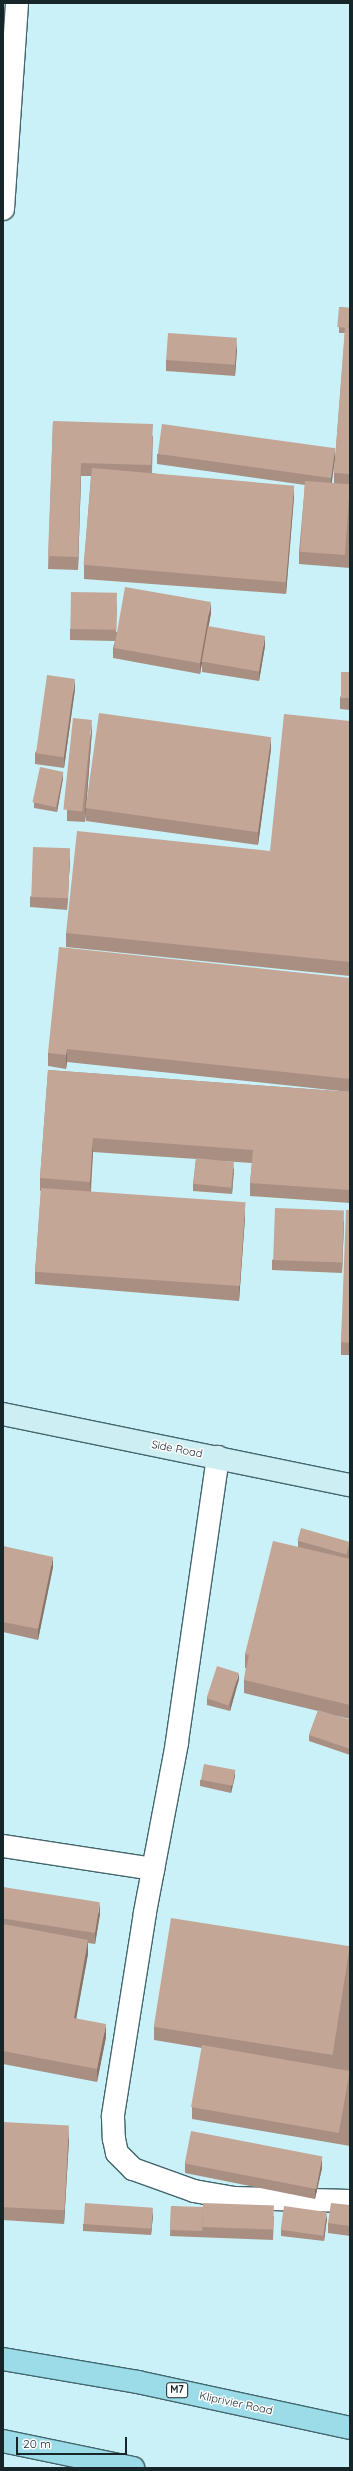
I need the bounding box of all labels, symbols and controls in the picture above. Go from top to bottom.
street label: Side Road [150,1438,204,1460]
road number: M7 [166,2382,188,2398]
street label: Kliprivier Road [198,2389,274,2417]
scale bar [18,2429,129,2455]
text: 20 m [23,2436,51,2451]

